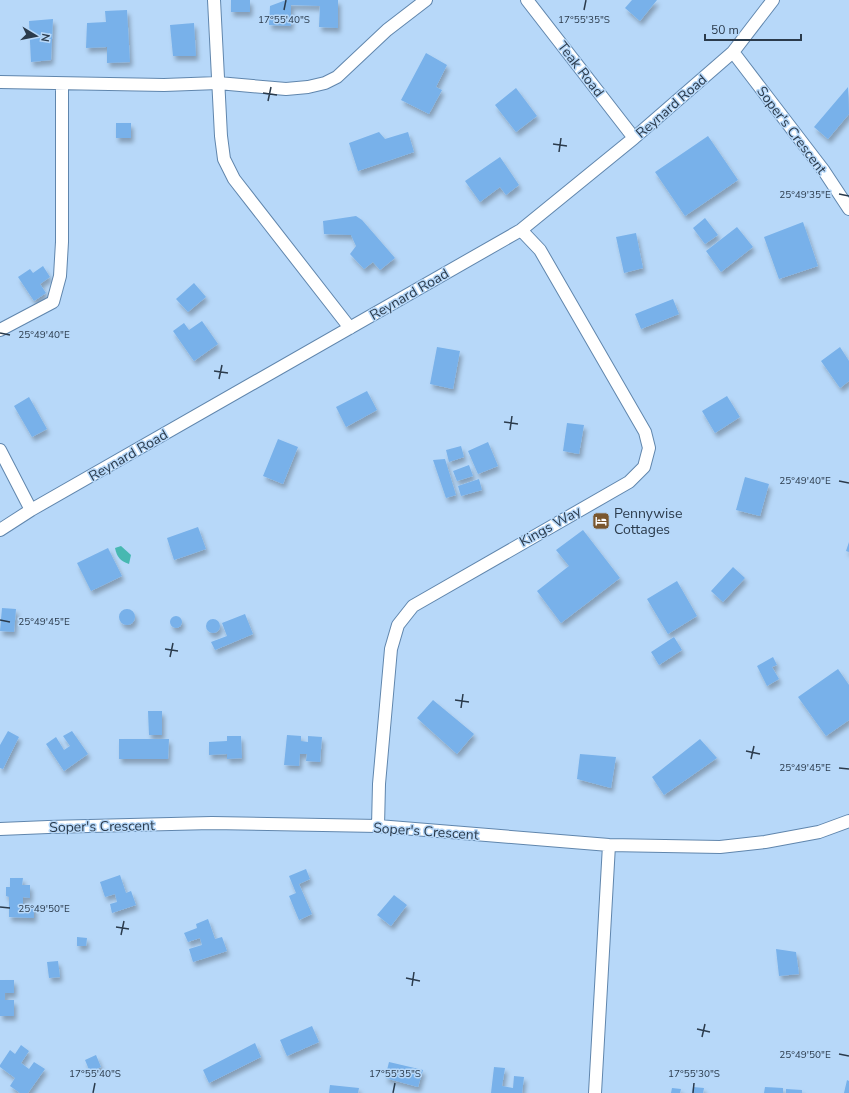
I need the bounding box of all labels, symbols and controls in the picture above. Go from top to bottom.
text: 17°55'40"S [258,13,310,27]
text: 17°55'35"S [558,13,610,27]
north arrow [16,16,56,56]
scale bar [705,16,801,42]
text: 50 m [711,22,739,38]
text: N [37,32,53,43]
street label: Teak Road [553,38,608,101]
street label: Reynard Road [632,70,711,143]
street label: Soper's Crescent [752,82,831,178]
text: 25°49'35"E [779,188,831,202]
street label: Reynard Road [366,264,452,325]
text: 25°49'40"E [18,328,70,342]
street label: Reynard Road [85,425,171,486]
text: 25°49'40"E [779,474,831,488]
street label: Kings Way [516,501,585,551]
place label: Pennywise Cottages [614,504,683,539]
hotel icon: Pennywise Cottages [591,511,611,531]
text: 25°49'45"E [18,615,70,629]
text: 25°49'45"E [779,761,831,775]
street label: Soper's Crescent [49,816,155,837]
street label: Soper's Crescent [373,818,479,845]
text: 25°49'50"E [18,902,70,916]
text: 25°49'50"E [779,1048,831,1062]
text: 17°55'40"S [69,1067,121,1081]
text: 17°55'35"S [369,1067,421,1081]
text: 17°55'30"S [668,1067,720,1081]

